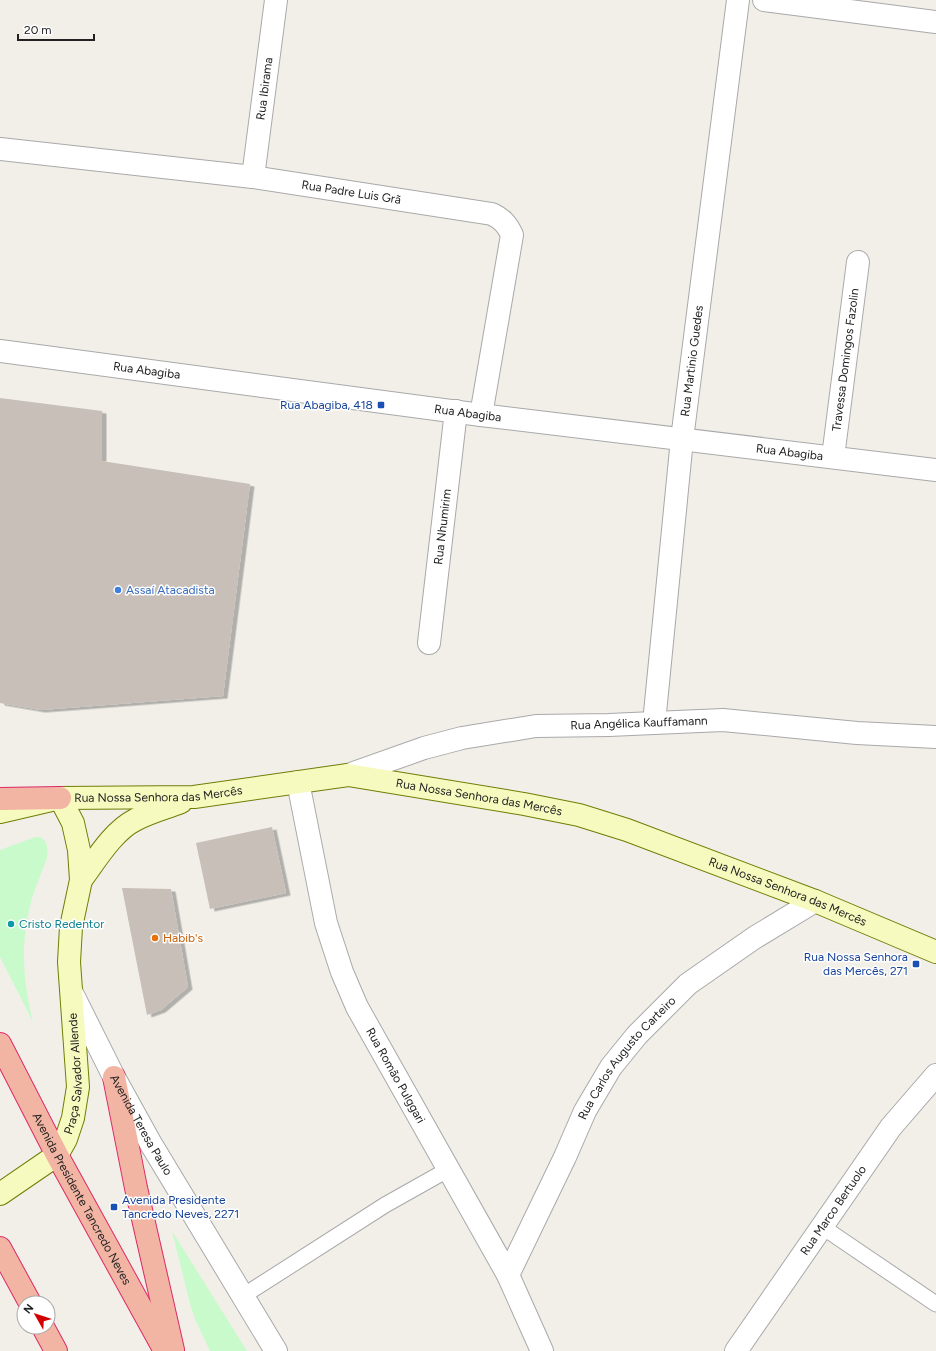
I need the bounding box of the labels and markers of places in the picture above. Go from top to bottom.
place label: Rua Abagiba, 418 [280,398,373,412]
marker: Rua Abagiba, 418 [376,400,386,410]
place label: Assaí Atacadista [126,583,215,597]
marker: Assaí Atacadista [113,585,123,595]
place label: Cristo Redentor [19,917,104,931]
marker: Cristo Redentor [6,919,16,929]
place label: Habib's [163,931,203,945]
marker: Habib's [150,933,160,943]
place label: Rua Nossa Senhora das Mercês, 271 [804,950,908,978]
marker: Rua Nossa Senhora das Mercês, 271 [911,959,921,969]
place label: Avenida Presidente Tancredo Neves, 2271 [122,1193,239,1221]
marker: Avenida Presidente Tancredo Neves, 2271 [109,1202,119,1212]

